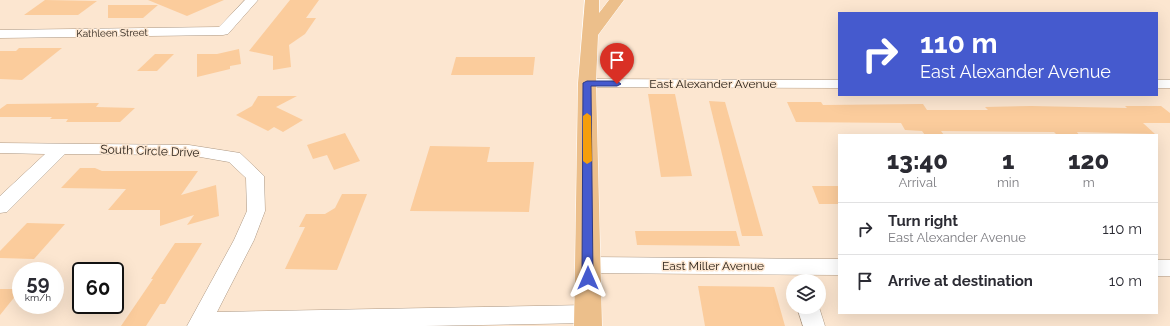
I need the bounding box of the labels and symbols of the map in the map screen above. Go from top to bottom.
street label: Kathleen Street [76,27,149,39]
pin [600,43,634,84]
street label: East Alexander Avenue [649,77,777,91]
street label: South Circle Drive [100,142,200,160]
position arrow [567,257,609,299]
street label: East Miller Avenue [662,259,764,273]
speed limit sign: 60 [72,262,124,314]

